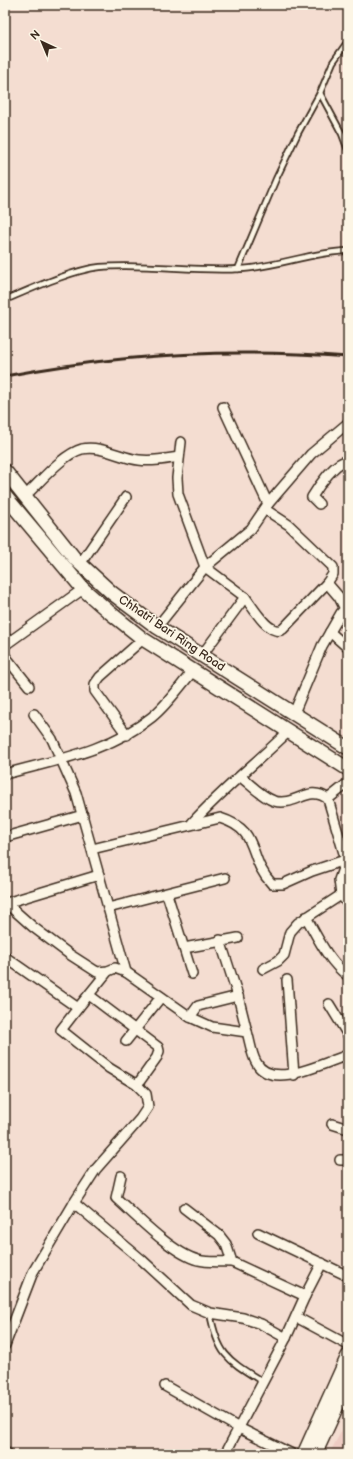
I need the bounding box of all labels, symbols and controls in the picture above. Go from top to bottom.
north arrow [22,22,62,62]
text: N [28,28,43,43]
street label: Chhatri Bari Ring Road [116,592,228,675]

